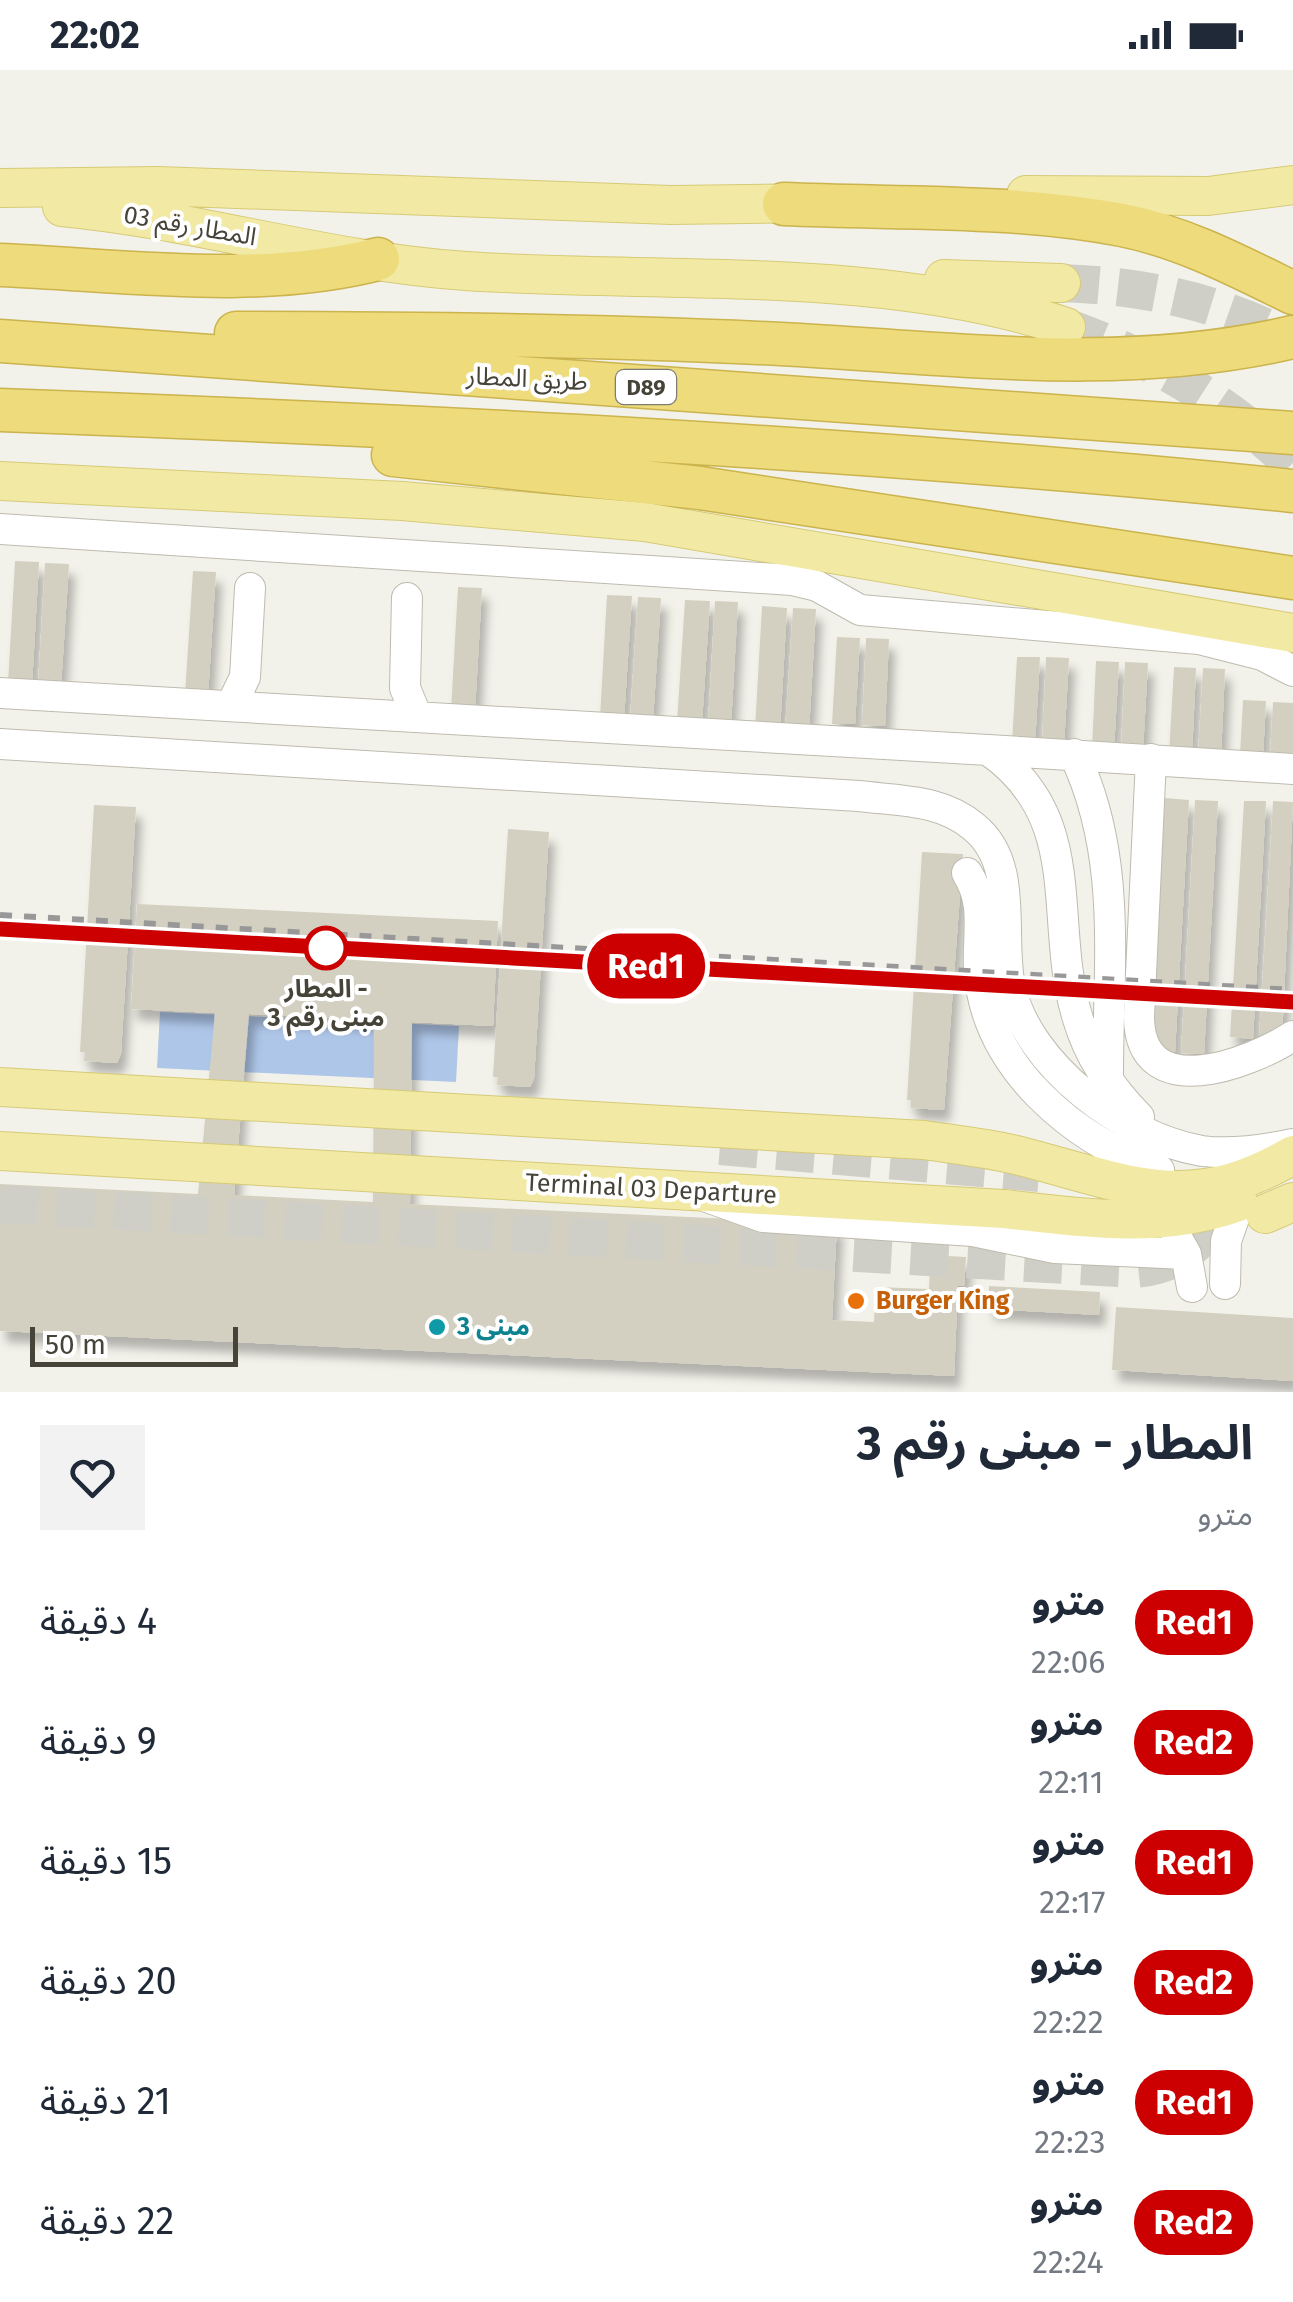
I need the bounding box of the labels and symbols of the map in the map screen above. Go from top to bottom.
street label: المطار رقم 03 [121,200,259,256]
street label: طريق المطار [465,361,588,397]
road number: D89 [616,370,676,404]
marker: المطار - مبنى رقم 3 [305,927,347,969]
line badge: Red1 [576,934,716,998]
place label: المطار - مبنى رقم 3 [266,974,385,1037]
street label: Terminal 03 Departure [525,1167,777,1211]
place label: Burger King [876,1286,1010,1316]
marker: Burger King [845,1290,867,1312]
place label: مبنى 3 [456,1312,530,1342]
marker: مبنى 3 [426,1316,448,1338]
scale bar [30,1322,238,1366]

